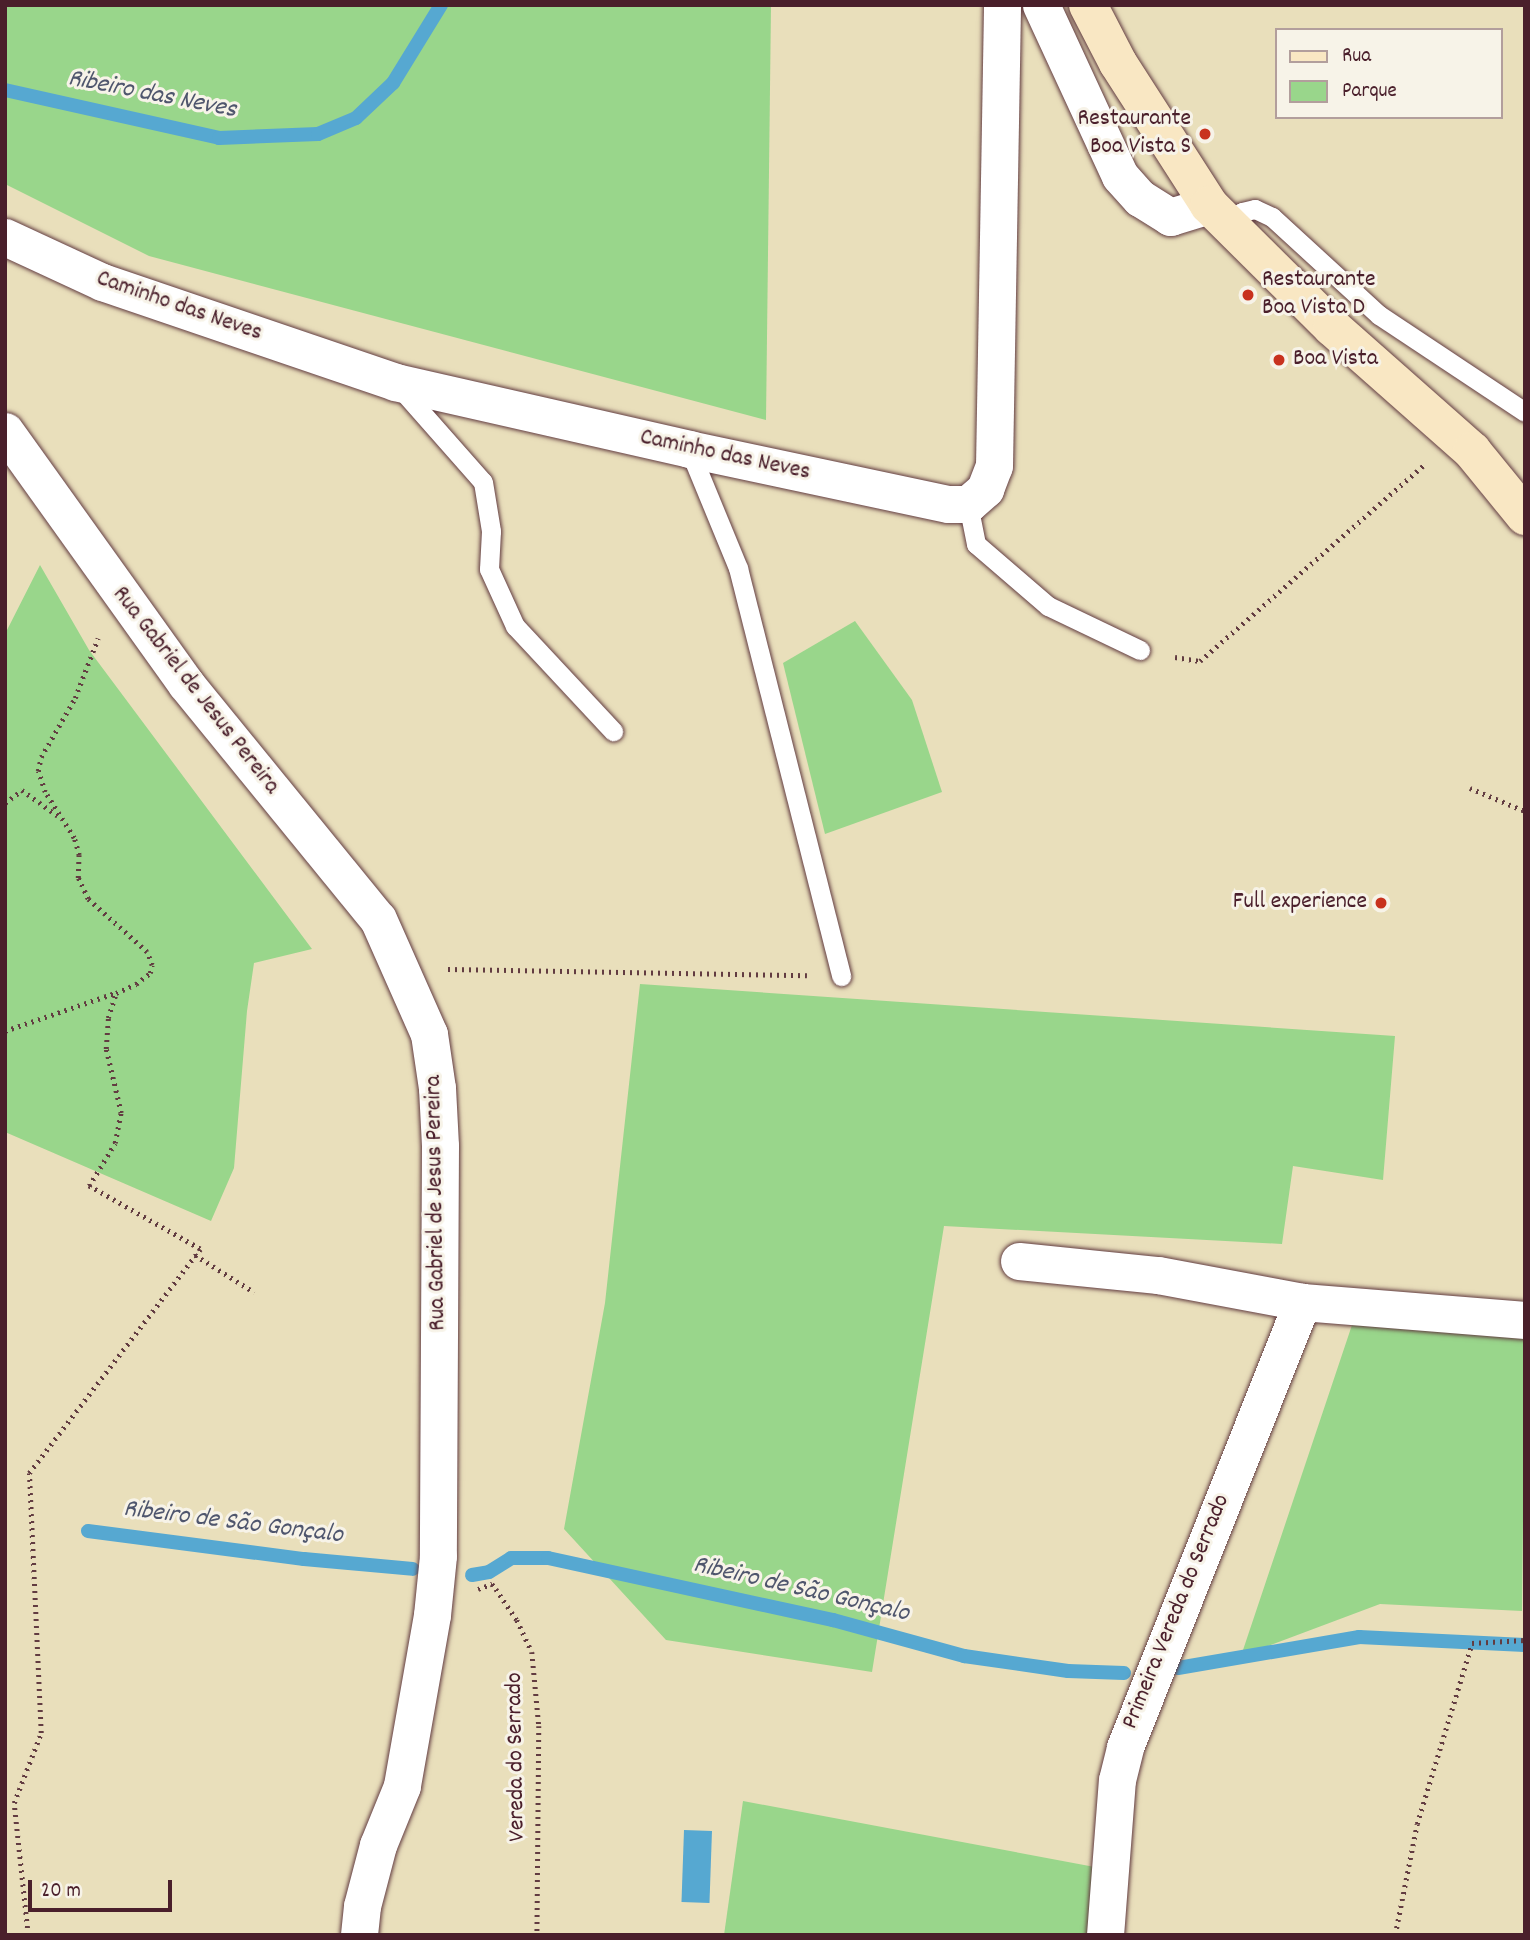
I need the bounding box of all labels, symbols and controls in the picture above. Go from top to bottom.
legend [1274,28,1502,119]
text: Rua [1342,42,1371,72]
water label: Ribeiro das Neves [65,63,239,127]
text: Parque [1342,77,1397,107]
place label: Restaurante Boa Vista S [1078,106,1191,162]
marker: Restaurante Boa Vista S [1197,126,1213,142]
street label: Caminho das Neves [92,265,266,349]
place label: Restaurante Boa Vista D [1262,267,1375,323]
marker: Restaurante Boa Vista D [1240,287,1256,303]
place label: Boa Vista [1293,346,1378,374]
marker: Boa Vista [1271,352,1287,368]
street label: Caminho das Neves [637,424,813,488]
street label: Rua Gabriel de Jesus Pereira [105,581,285,801]
place label: Full experience [1233,889,1367,917]
marker: Full experience [1373,895,1389,911]
street label: Rua Gabriel de Jesus Pereira [420,1075,454,1331]
street label: Primeira Vereda do Serrado [1117,1491,1237,1733]
water label: Ribeiro de São Gonçalo [122,1494,344,1552]
water label: Ribeiro de São Gonçalo [690,1550,912,1630]
street label: Vereda do Serrado [501,1672,533,1842]
scale bar [32,1867,175,1911]
text: 20 m [41,1877,81,1907]

